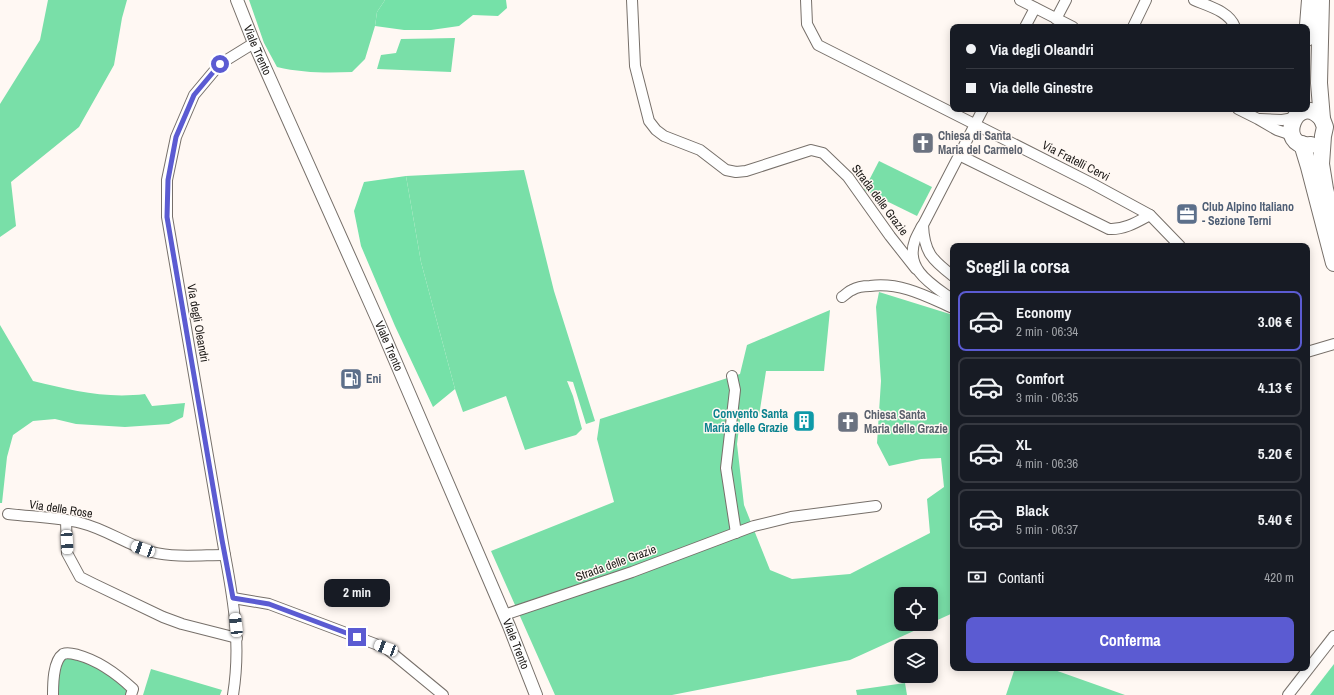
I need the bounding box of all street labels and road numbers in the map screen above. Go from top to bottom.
street label: Viale Trento [240,23,275,78]
street label: Via Fratelli Cervi [1040,137,1112,185]
street label: Strada delle Grazie [848,161,912,239]
street label: Via degli Oleandri [183,283,213,363]
street label: Viale Trento [371,319,407,374]
street label: Via delle Rose [28,496,94,522]
street label: Strada delle Grazie [573,541,659,585]
street label: Viale Trento [499,616,533,672]

